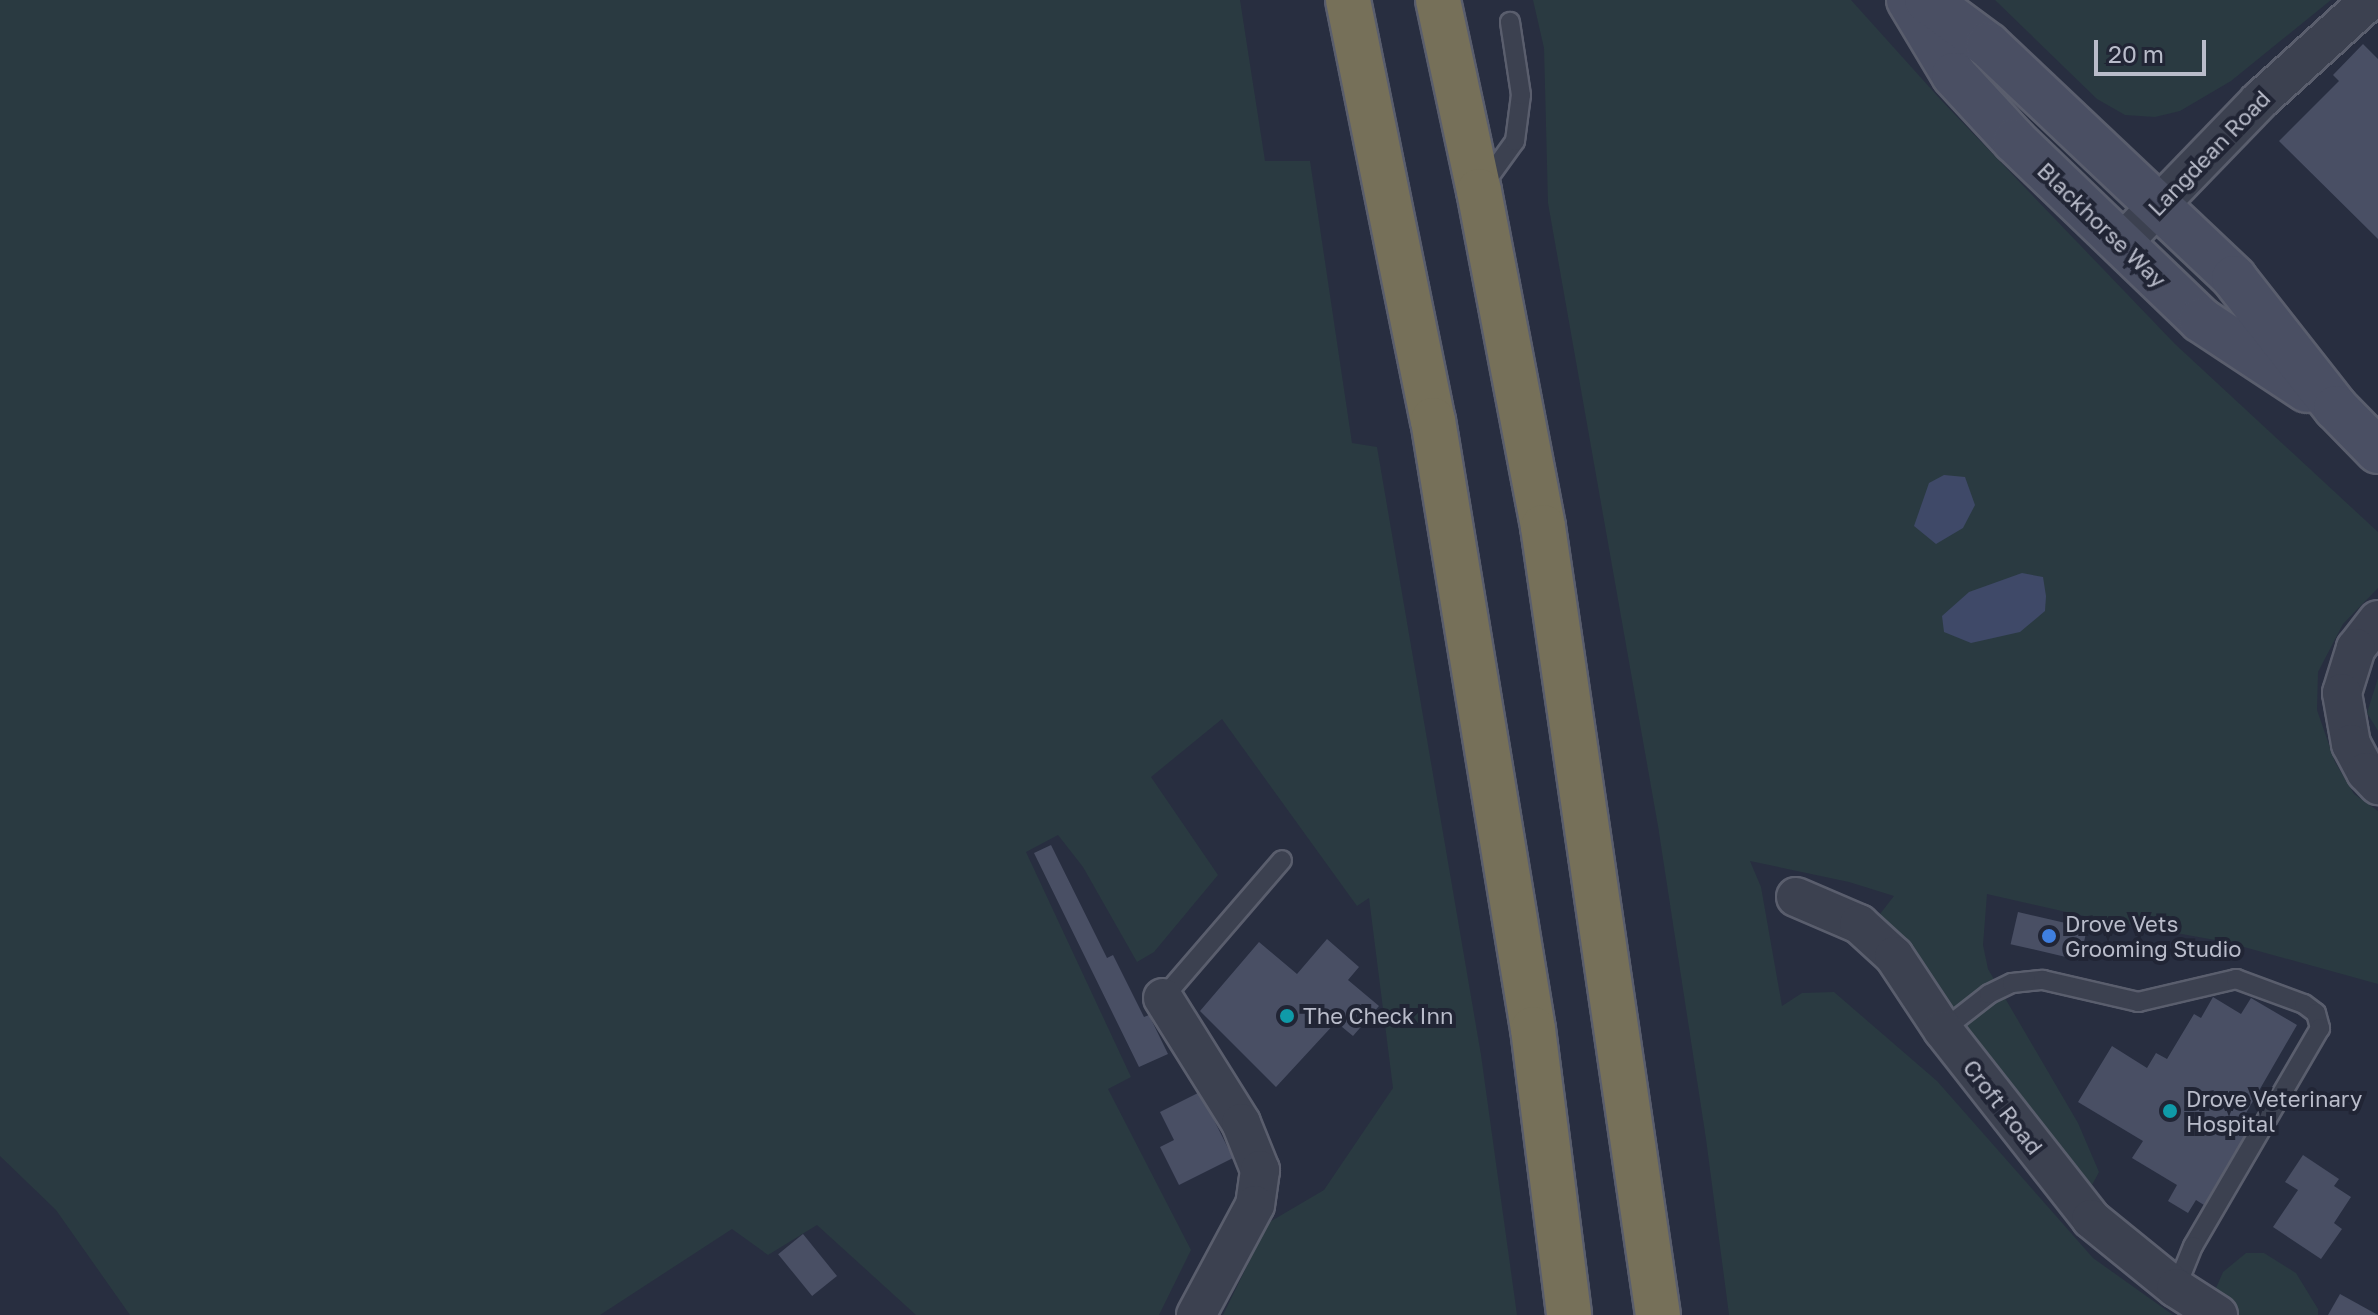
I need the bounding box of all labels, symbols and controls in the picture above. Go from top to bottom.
scale bar [2098,24,2210,74]
text: 20 m [2108,39,2164,68]
street label: Langdean Road [2143,85,2275,221]
street label: Blackhorse Way [2032,157,2172,293]
place label: Drove Vets Grooming Studio [2065,910,2242,962]
marker: Drove Vets Grooming Studio [2040,927,2058,945]
place label: The Check Inn [1303,1003,1454,1029]
marker: The Check Inn [1278,1007,1296,1025]
street label: Croft Road [1958,1054,2048,1160]
place label: Drove Veterinary Hospital [2186,1085,2362,1136]
marker: Drove Veterinary Hospital [2161,1102,2179,1120]

